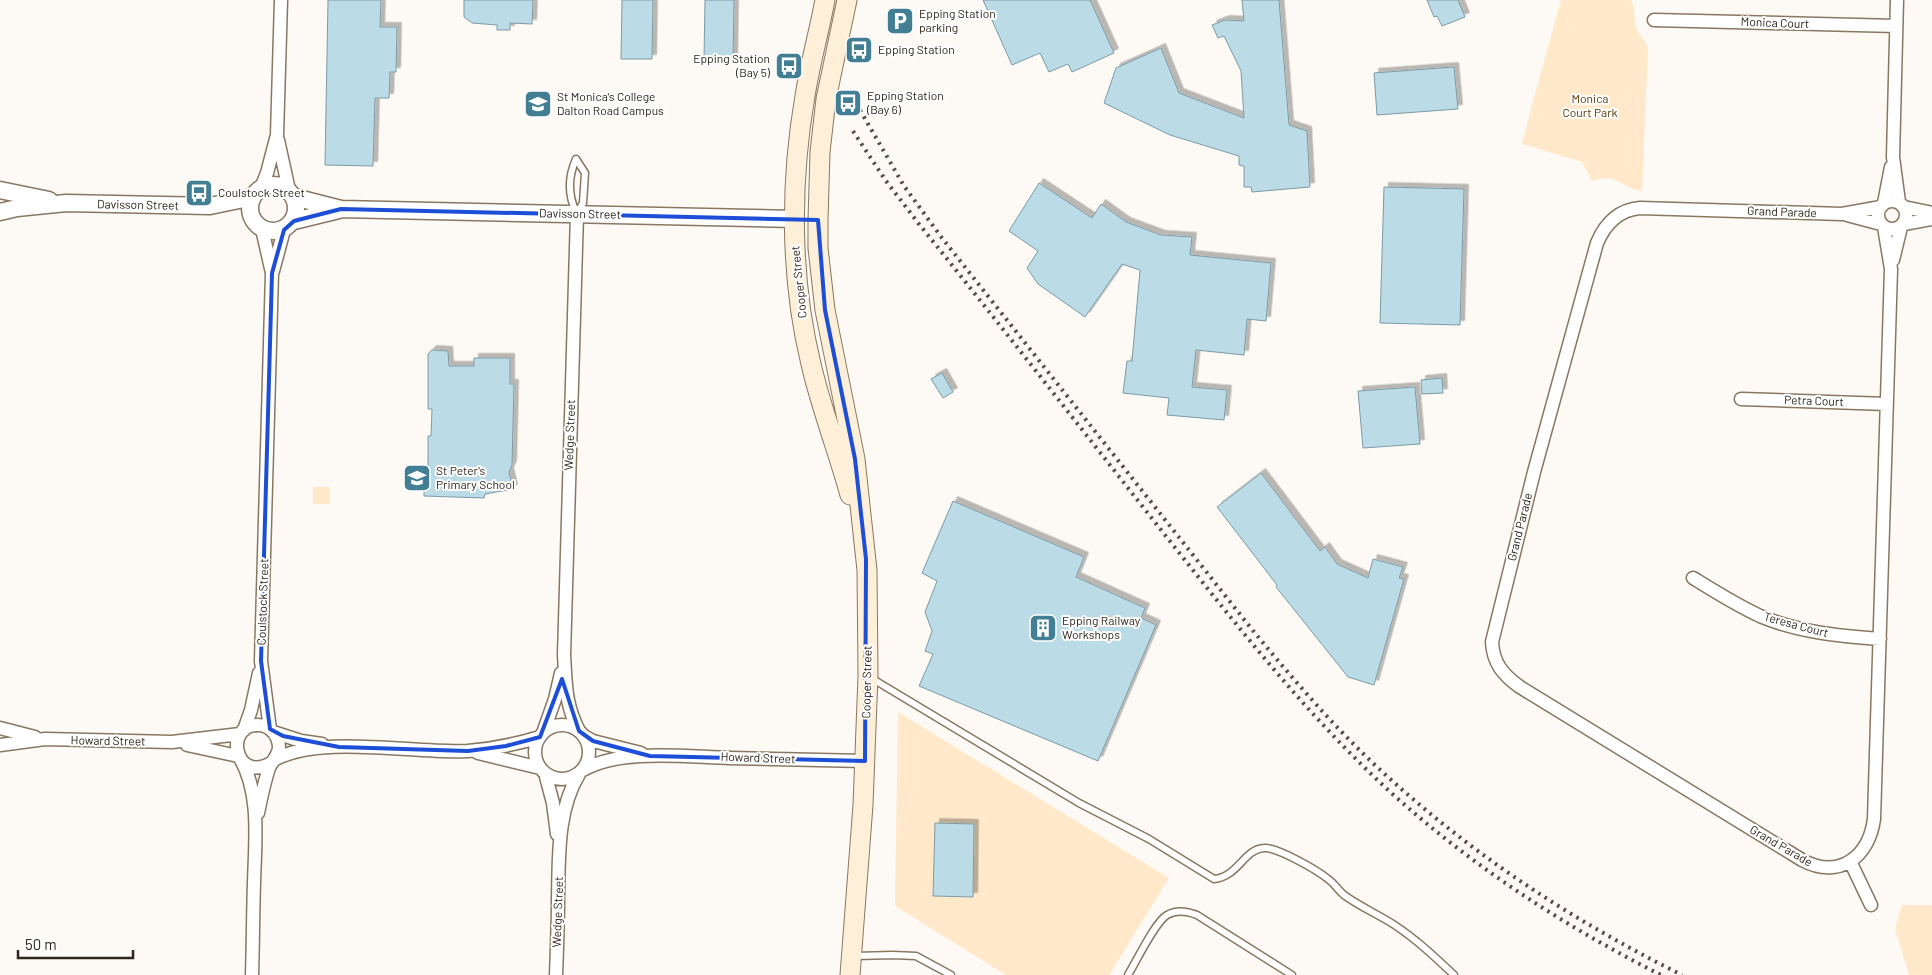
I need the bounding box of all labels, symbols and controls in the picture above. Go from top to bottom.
parking icon: Epping Station parking [885,6,915,36]
place label: Epping Station parking [919,6,996,34]
street label: Monica Court [1741,14,1810,30]
bus stop icon: Epping Station [844,35,874,65]
place label: Epping Station [878,42,955,56]
place label: Epping Station (Bay 5) [693,51,771,79]
bus stop icon: Epping Station (Bay 5) [774,51,804,81]
bus stop icon: Epping Station (Bay 6) [833,88,863,118]
place label: Epping Station (Bay 6) [866,88,944,116]
school or university icon: St Monica's College Dalton Road Campus [523,89,553,119]
place label: St Monica's College Dalton Road Campus [557,89,664,117]
park label: Monica Court Park [1562,91,1618,119]
bus stop icon: Coulstock Street [184,178,214,208]
place label: Coulstock Street [218,185,305,199]
street label: Davisson Street [97,196,179,212]
street label: Grand Parade [1747,203,1817,219]
street label: Davisson Street [539,205,621,221]
street label: Cooper Street [787,245,809,319]
street label: Petra Court [1784,392,1844,408]
street label: Wedge Street [561,399,577,471]
school or university icon: St Peter's Primary School [402,463,432,493]
place label: St Peter's Primary School [436,463,515,491]
street label: Grand Parade [1504,491,1534,562]
street label: Coulstock Street [253,558,271,646]
street label: Teresa Court [1762,609,1830,639]
building icon: Epping Railway Workshops [1028,613,1058,643]
place label: Epping Railway Workshops [1062,613,1141,641]
street label: Cooper Street [858,645,874,719]
street label: Howard Street [70,732,146,748]
street label: Howard Street [720,749,796,765]
street label: Grand Parade [1748,822,1815,869]
street label: Wedge Street [549,876,565,948]
scale bar [18,928,132,960]
text: 50 m [25,935,57,953]

